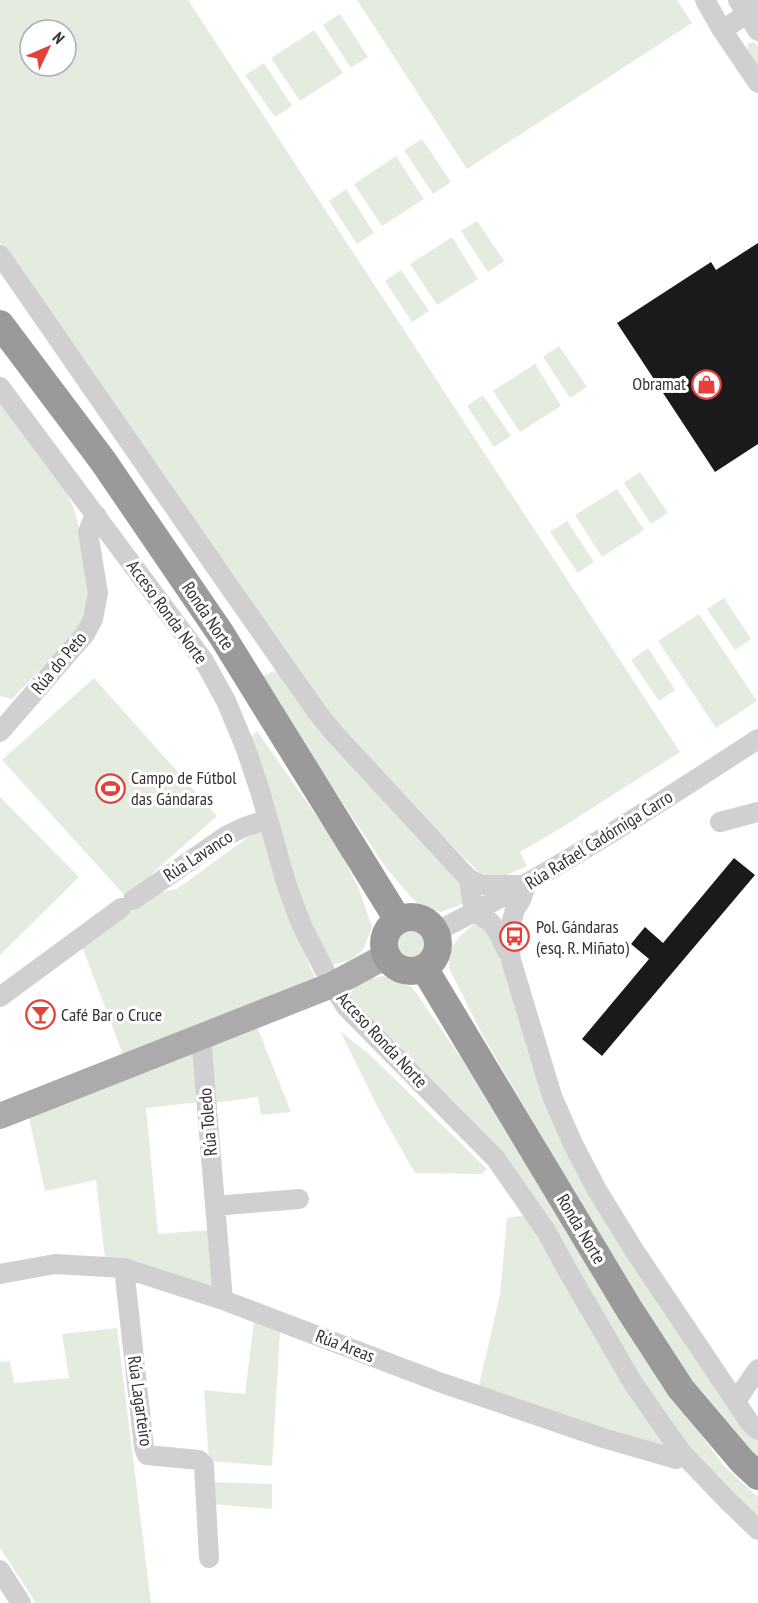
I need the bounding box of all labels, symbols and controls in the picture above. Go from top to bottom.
north arrow [18,18,78,78]
text: N [49,28,69,48]
shop icon: Obramat [691,368,723,400]
place label: Obramat [632,372,686,395]
street label: Acceso Ronda Norte [122,556,212,668]
street label: Ronda Norte [177,578,239,654]
street label: Rúa do Peto [26,627,92,699]
place label: Campo de Fútbol das Gándaras [131,766,237,810]
sports icon: Campo de Fútbol das Gándaras [94,772,126,804]
street label: Rúa Rafael Cadórniga Carro [521,785,677,894]
street label: Rúa Lavanco [159,825,237,886]
place label: Pol. Gándaras (esq. R. Miñato) [536,915,630,959]
bus stop icon: Pol. Gándaras (esq. R. Miñato) [499,921,531,953]
street label: Acceso Ronda Norte [332,987,433,1093]
bar icon: Café Bar o Cruce [24,999,56,1031]
place label: Café Bar o Cruce [61,1003,162,1026]
street label: Rúa Toledo [193,1087,222,1157]
street label: Ronda Norte [552,1190,611,1268]
street label: Rúa Areas [313,1324,378,1367]
street label: Rúa Lagarteiro [123,1354,158,1448]

